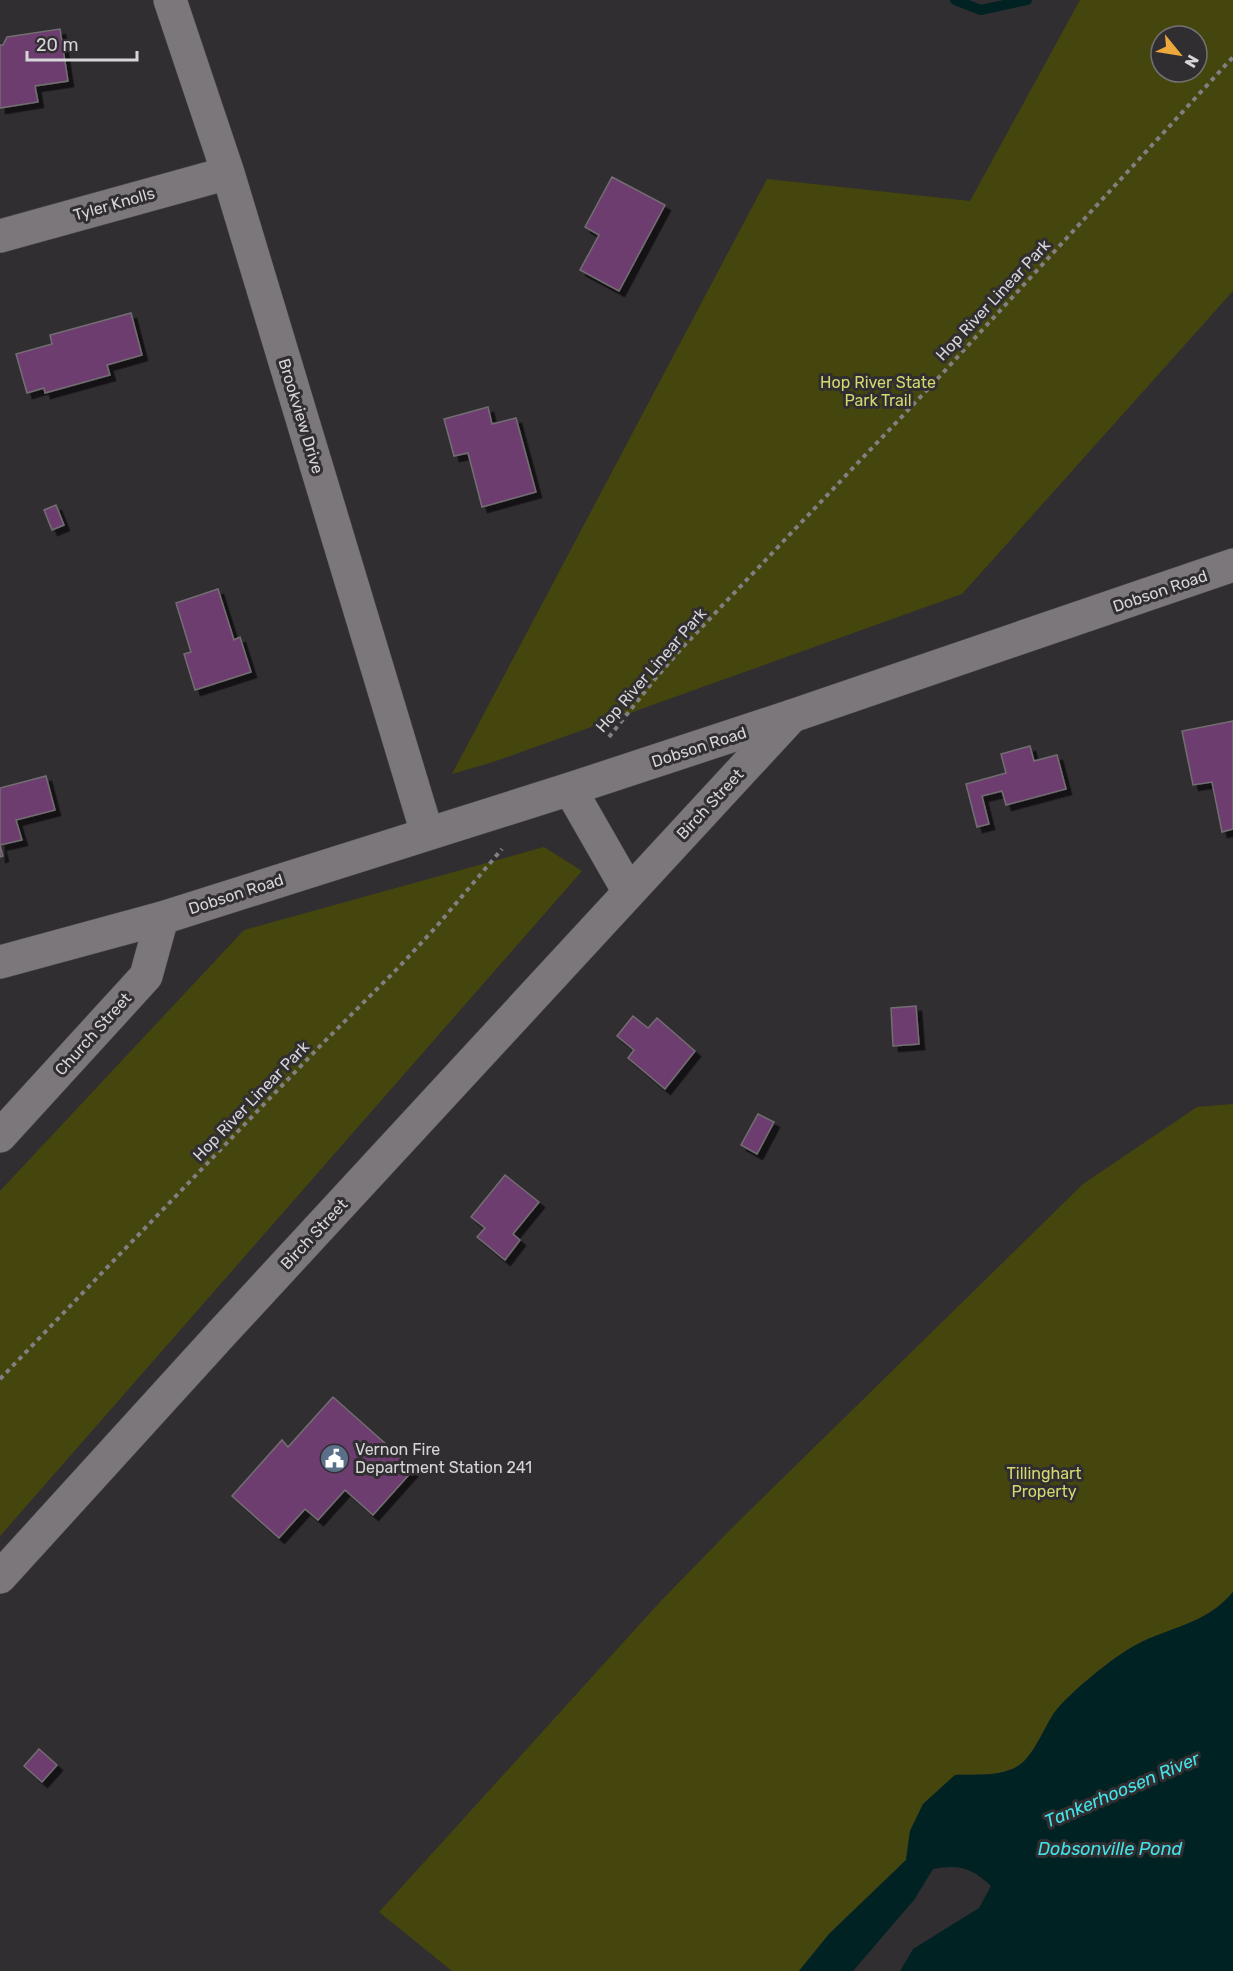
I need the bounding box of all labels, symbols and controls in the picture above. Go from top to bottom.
scale bar [27,24,136,62]
north arrow [1149,24,1209,84]
text: 20 m [36,34,78,56]
text: N [1180,52,1203,71]
street label: Tyler Knolls [71,183,157,225]
street label: Hop River Linear Park [932,235,1055,365]
street label: Brookview Drive [274,356,328,476]
park label: Hop River State Park Trail [820,373,936,410]
street label: Dobson Road [1110,566,1210,616]
street label: Hop River Linear Park [592,603,711,736]
street label: Dobson Road [649,723,749,771]
street label: Birch Street [673,765,747,843]
street label: Dobson Road [186,870,286,918]
street label: Church Street [51,989,135,1079]
street label: Hop River Linear Park [189,1037,314,1165]
street label: Birch Street [277,1195,351,1273]
place label: Vernon Fire Department Station 241 [355,1440,532,1477]
public building icon: Vernon Fire Department Station 241 [318,1442,350,1474]
park label: Tillinghart Property [1007,1464,1081,1501]
water label: Tankerhoosen River [1041,1747,1204,1833]
water label: Dobsonville Pond [1038,1838,1183,1860]

